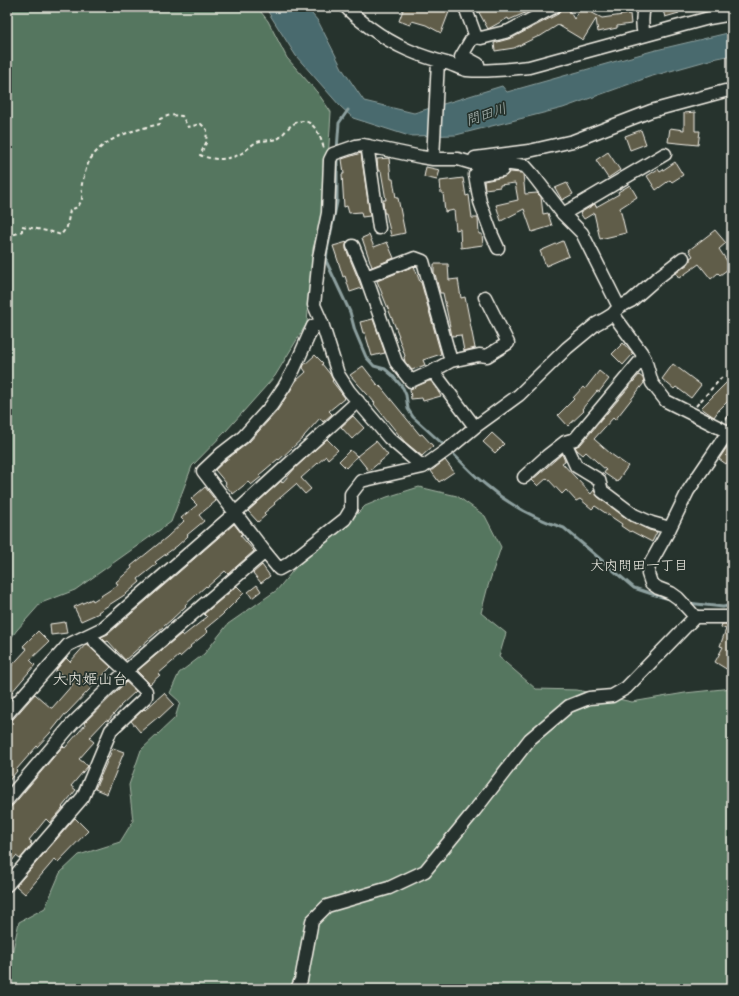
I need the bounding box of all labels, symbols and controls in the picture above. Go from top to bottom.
water label: 問田川 [464,100,509,129]
district label: 大内問田一丁目 [590,557,688,574]
district label: 大内姫山台 [52,670,128,688]

